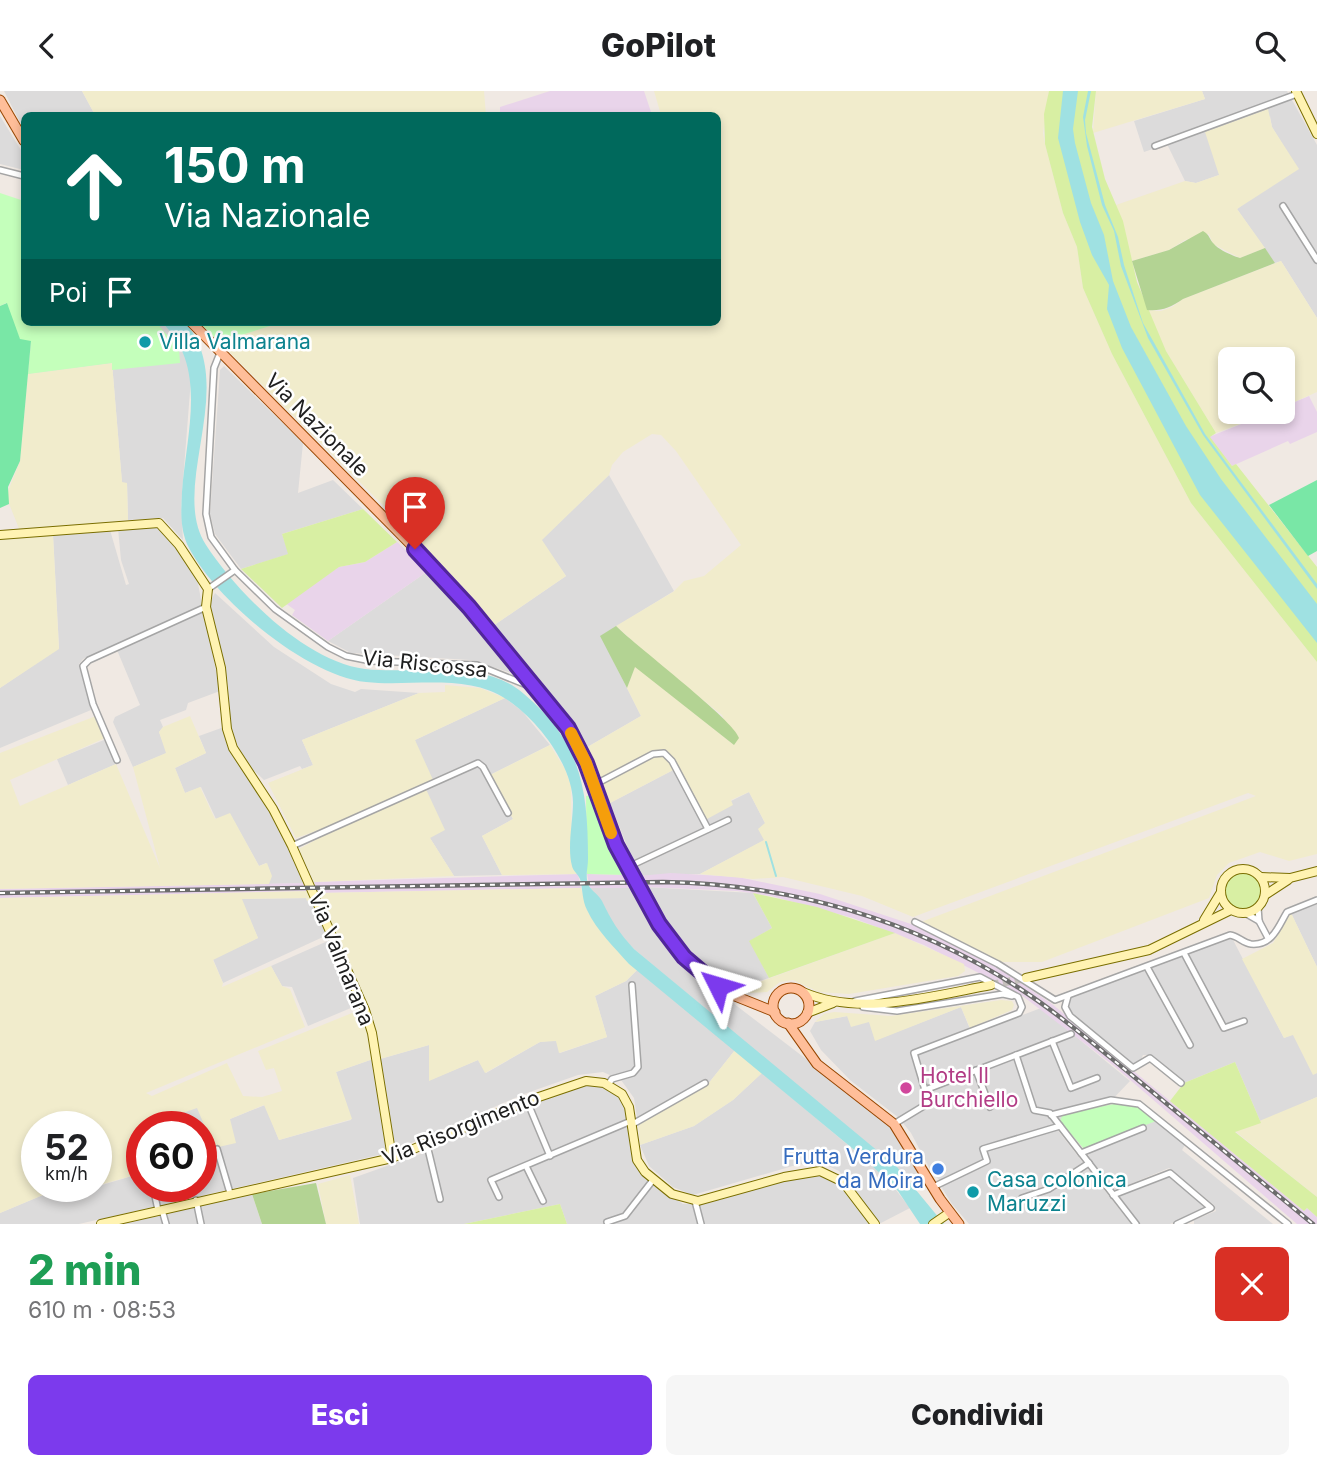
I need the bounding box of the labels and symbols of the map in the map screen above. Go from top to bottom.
place label: Villa Valmarana [159,329,311,354]
marker: Villa Valmarana [137,334,153,350]
street label: Via Nazionale [261,368,374,481]
pin [385,477,445,549]
street label: Via Riscossa [361,645,489,682]
street label: Via Valmarana [303,888,380,1029]
position arrow [681,949,755,1023]
place label: Hotel Il Burchiello [920,1063,1018,1112]
marker: Hotel Il Burchiello [898,1080,914,1096]
street label: Via Risorgimento [379,1085,543,1170]
speed limit sign: 60 [126,1111,217,1202]
place label: Frutta Verdura da Moira [783,1144,924,1193]
marker: Frutta Verdura da Moira [930,1161,946,1177]
place label: Casa colonica Maruzzi [987,1167,1127,1216]
marker: Casa colonica Maruzzi [965,1184,981,1200]

